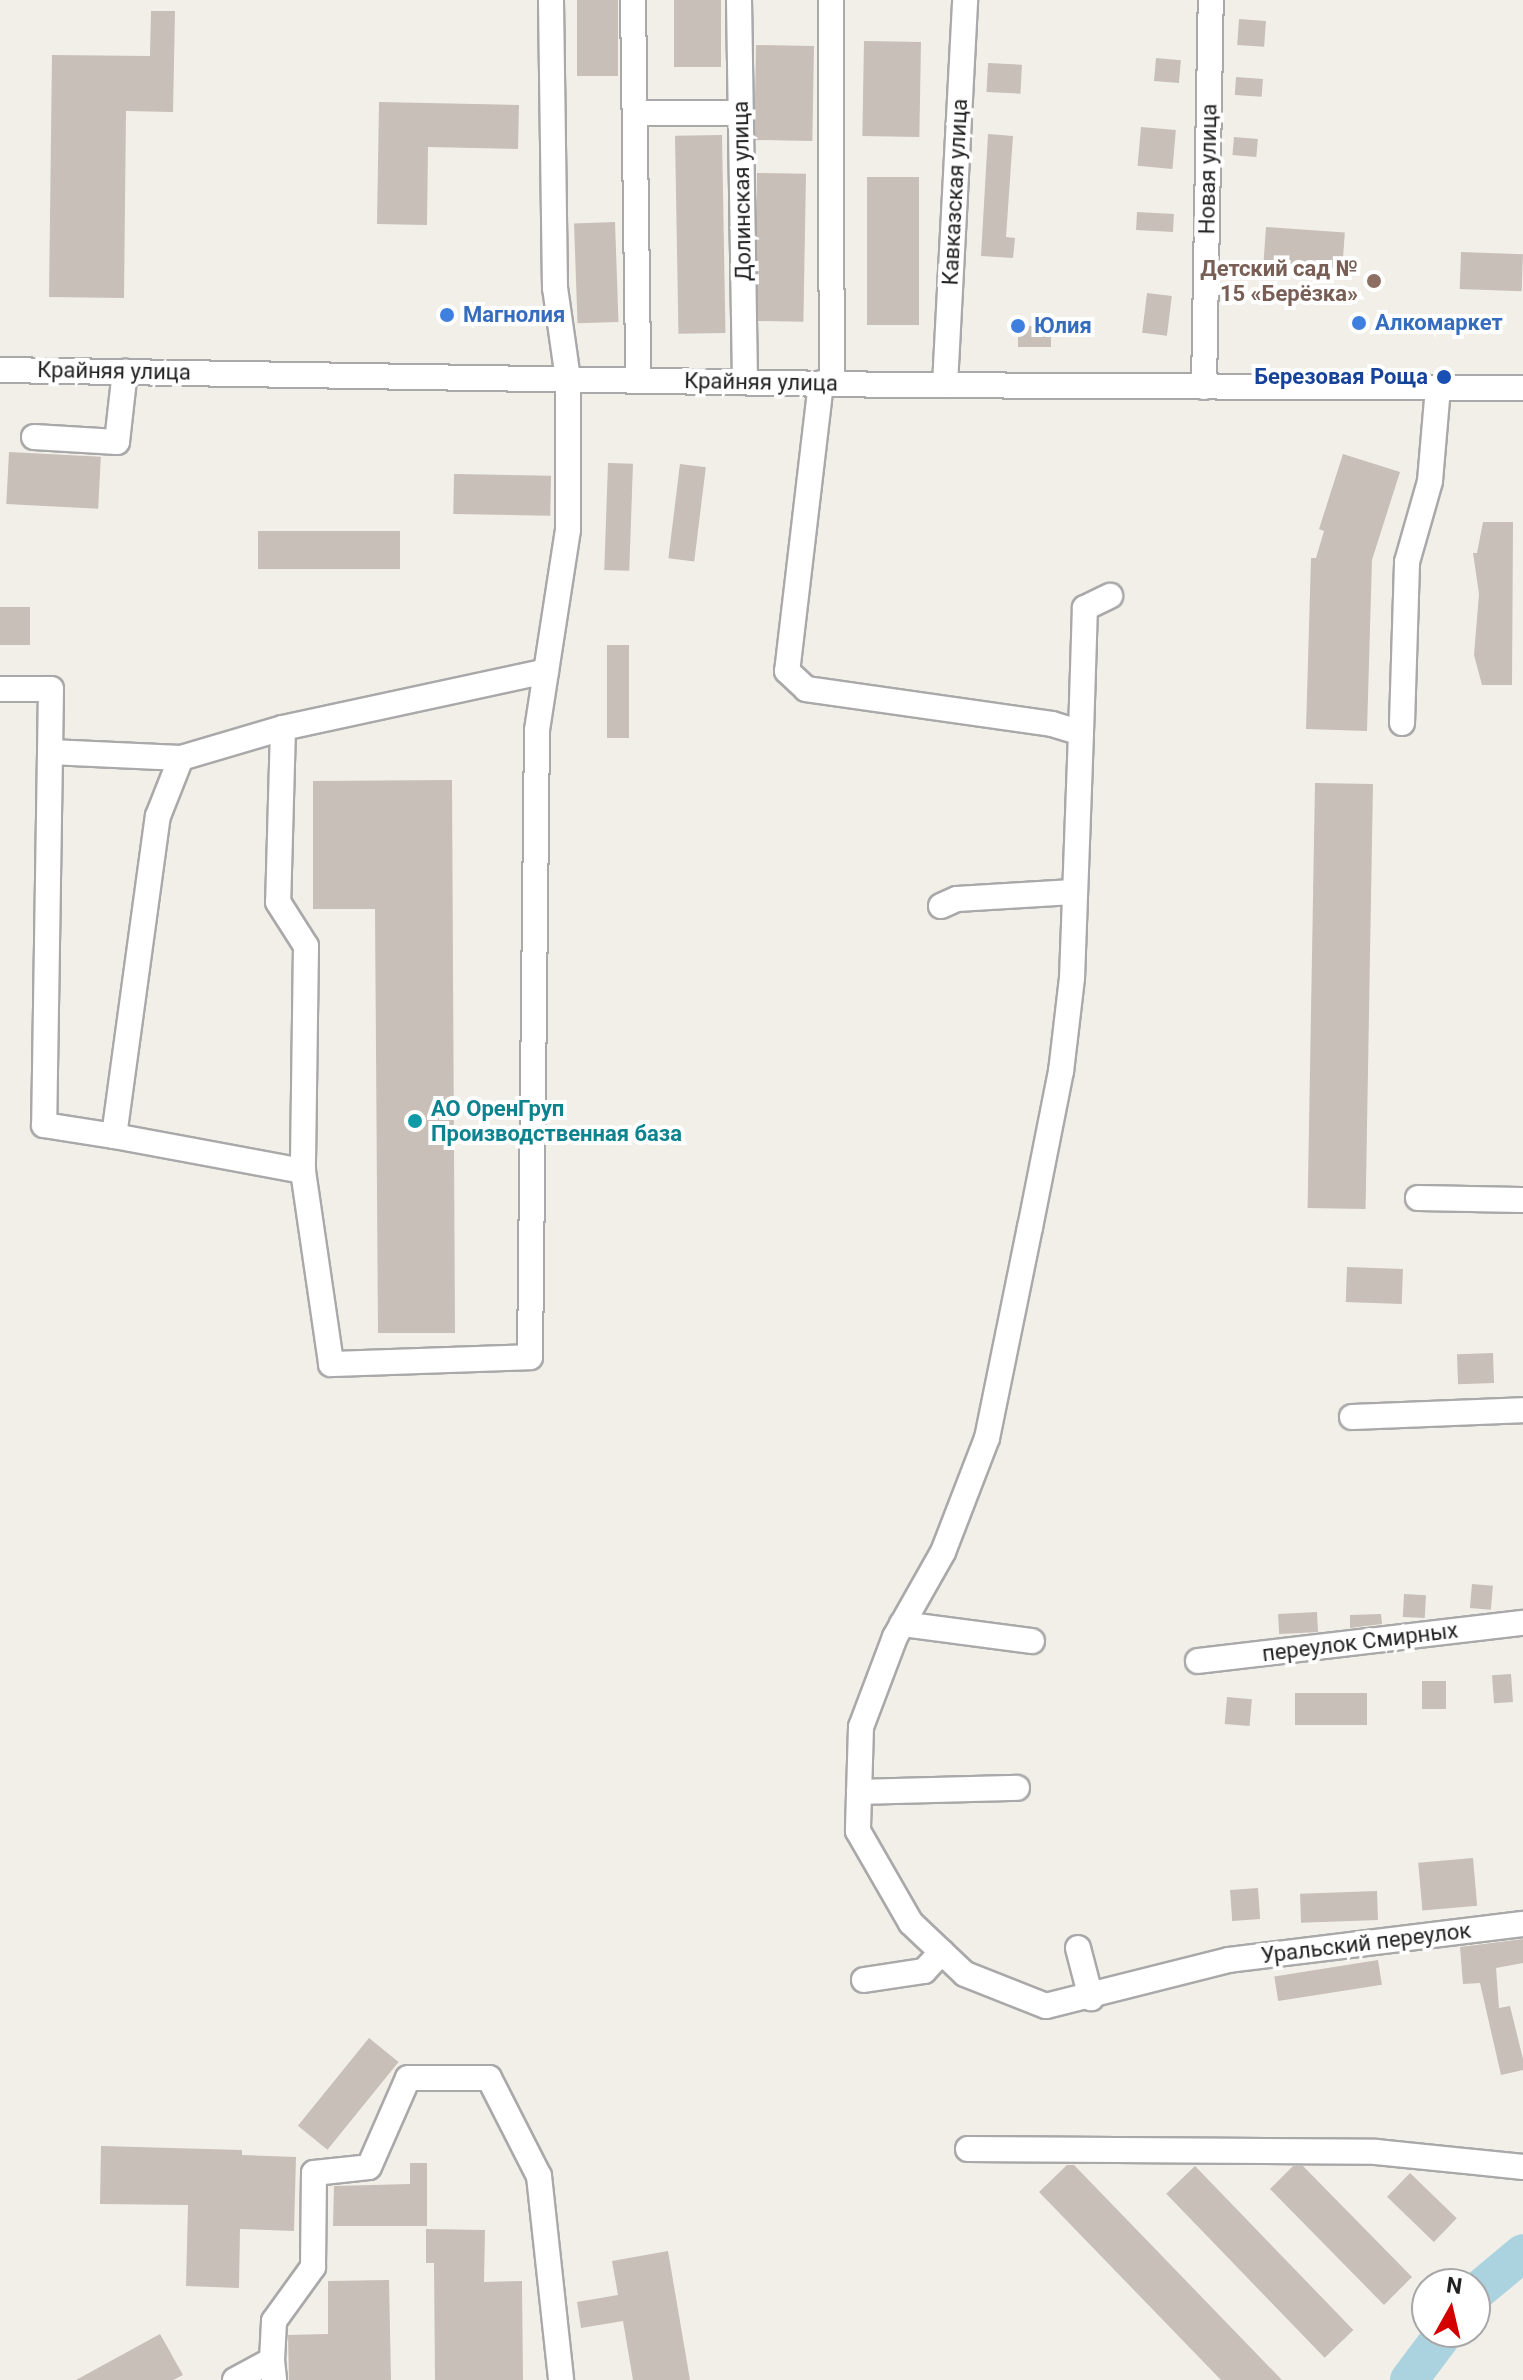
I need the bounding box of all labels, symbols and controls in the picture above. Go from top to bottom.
street label: Кавказская улица [937,98,973,286]
street label: Долинская улица [727,101,757,281]
street label: Новая улица [1194,103,1222,235]
place label: Детский сад № 15 «Берёзка» [1200,255,1358,306]
marker: Детский сад № 15 «Берёзка» [1365,272,1383,290]
place label: Магнолия [463,302,565,328]
marker: Магнолия [438,306,456,324]
place label: Алкомаркет [1375,310,1503,336]
place label: Юлия [1034,313,1092,339]
marker: Алкомаркет [1350,314,1368,332]
marker: Юлия [1009,317,1027,335]
street label: Крайняя улица [37,356,191,386]
place label: Березовая Роща [1254,364,1428,390]
street label: Крайняя улица [684,367,838,397]
marker: Березовая Роща [1435,368,1453,386]
place label: АО ОренГруп Производственная база [431,1095,682,1146]
marker: АО ОренГруп Производственная база [406,1112,424,1130]
street label: переулок Смирных [1261,1617,1459,1667]
street label: Уральский переулок [1260,1917,1472,1969]
north arrow [1411,2268,1491,2348]
text: N [1445,2272,1464,2299]

